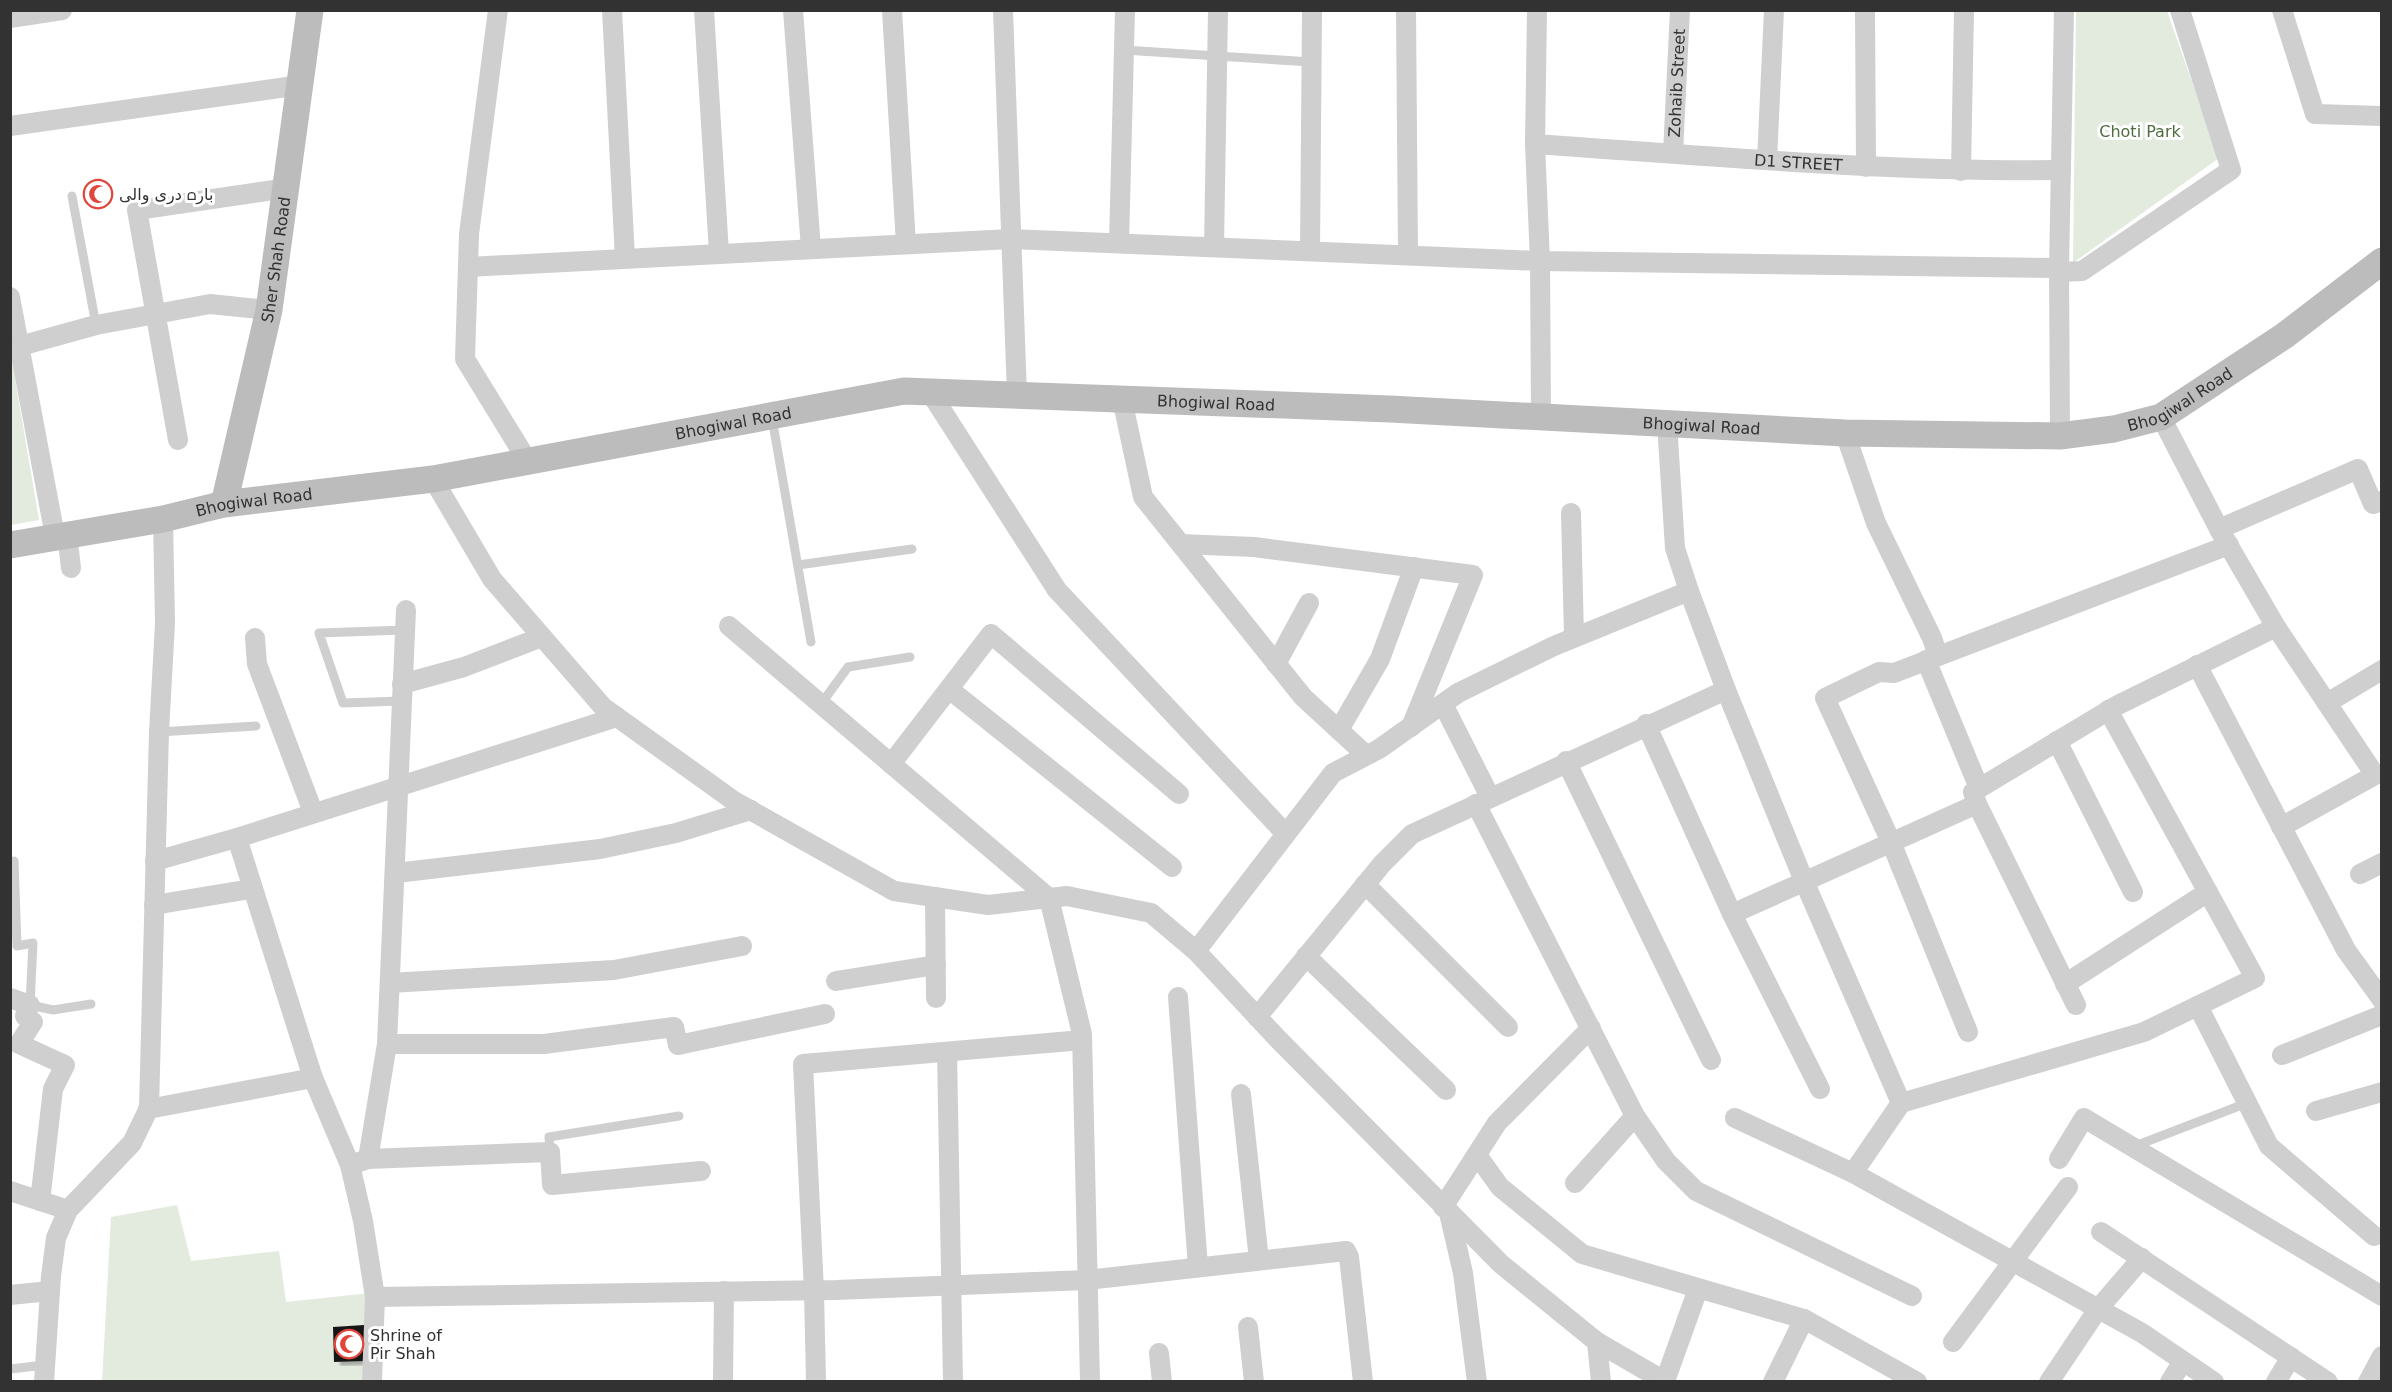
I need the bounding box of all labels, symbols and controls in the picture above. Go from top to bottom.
street label: Zohaib Street [1665,28,1689,138]
park label: Choti Park [2099,122,2181,141]
street label: D1 STREET [1753,151,1843,175]
mosque icon: بارہ دری والی [82,178,114,210]
place label: بارہ دری والی [119,185,213,205]
street label: Sher Shah Road [257,195,294,325]
street label: Bhogiwal Road [2125,364,2236,435]
street label: Bhogiwal Road [1157,391,1276,415]
street label: Bhogiwal Road [674,403,793,444]
street label: Bhogiwal Road [1642,413,1761,439]
street label: Bhogiwal Road [194,484,314,521]
place label: Shrine of Pir Shah [370,1326,442,1363]
mosque icon: Shrine of Pir Shah [333,1328,365,1360]

